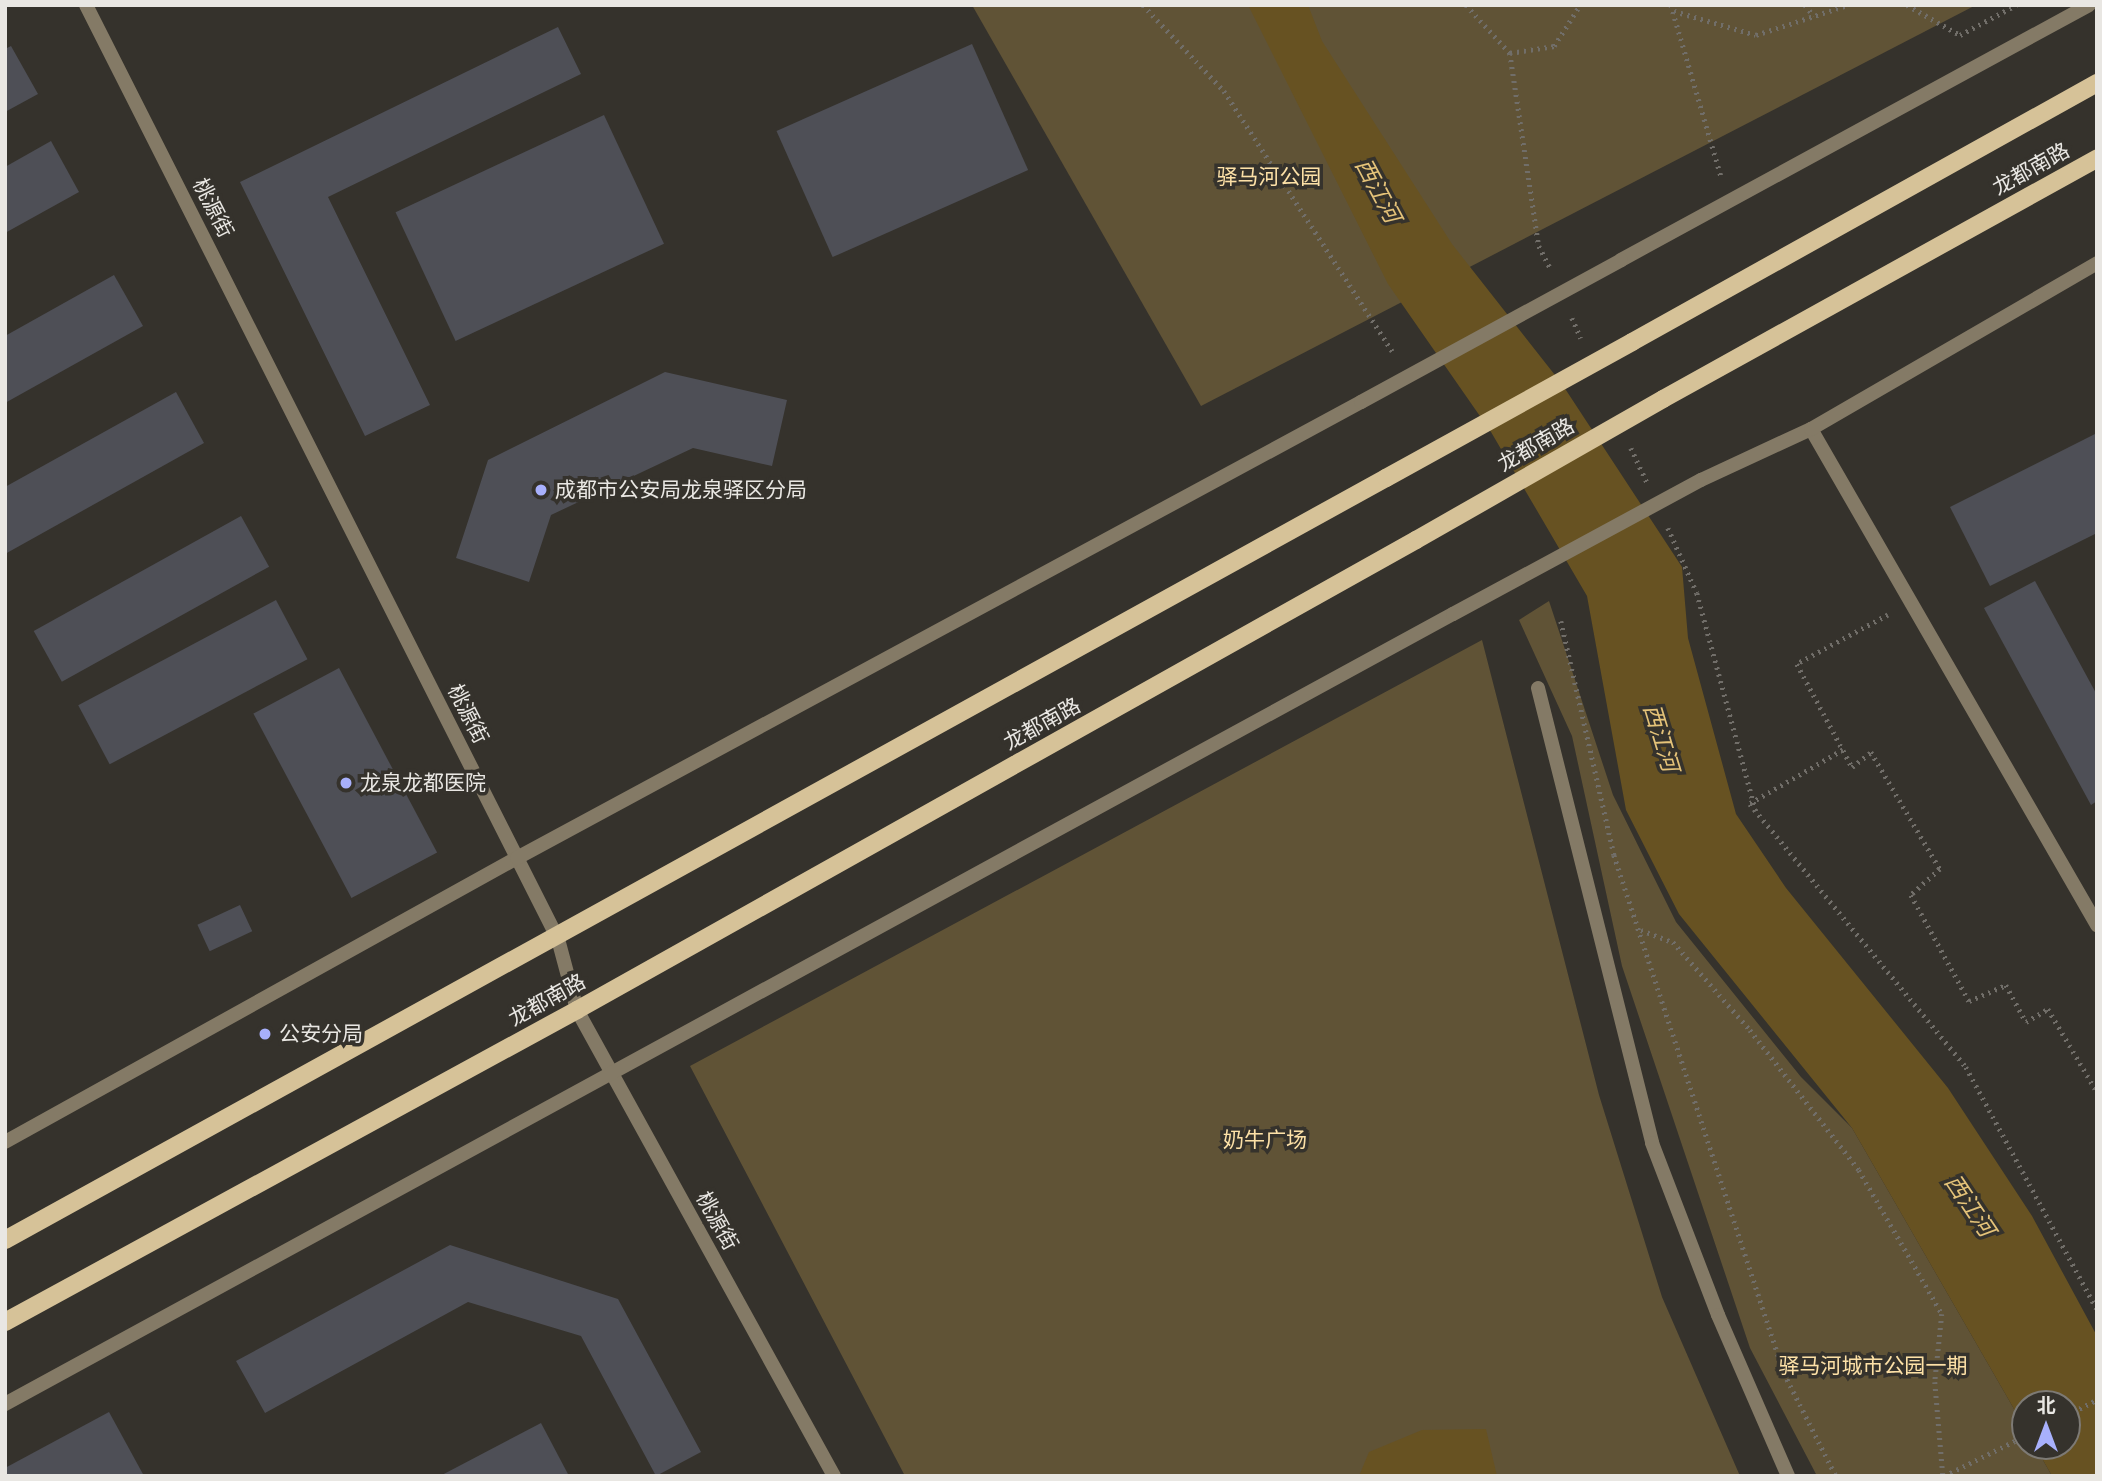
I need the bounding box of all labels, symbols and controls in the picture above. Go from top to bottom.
street label: 龙都南路 [1988,138,2074,200]
water label: 西江河 [1349,154,1405,228]
park label: 驿马河公园 [1217,164,1321,190]
street label: 桃源街 [187,174,239,242]
street label: 龙都南路 [1493,413,1579,477]
place label: 成都市公安局龙泉驿区分局 [555,477,807,503]
marker: 成都市公安局龙泉驿区分局 [533,482,549,498]
street label: 桃源街 [442,680,494,748]
street label: 龙都南路 [999,693,1085,755]
water label: 西江河 [1637,701,1683,775]
place label: 龙泉龙都医院 [360,770,486,796]
marker: 龙泉龙都医院 [338,775,354,791]
street label: 龙都南路 [504,969,590,1031]
place label: 公安分局 [279,1021,363,1047]
marker: 公安分局 [257,1026,273,1042]
park label: 奶牛广场 [1223,1127,1307,1153]
water label: 西江河 [1938,1170,2000,1242]
street label: 桃源街 [691,1187,743,1255]
park label: 驿马河城市公园一期 [1779,1353,1967,1379]
north arrow [2011,1390,2081,1460]
text: 北 [2036,1393,2056,1419]

